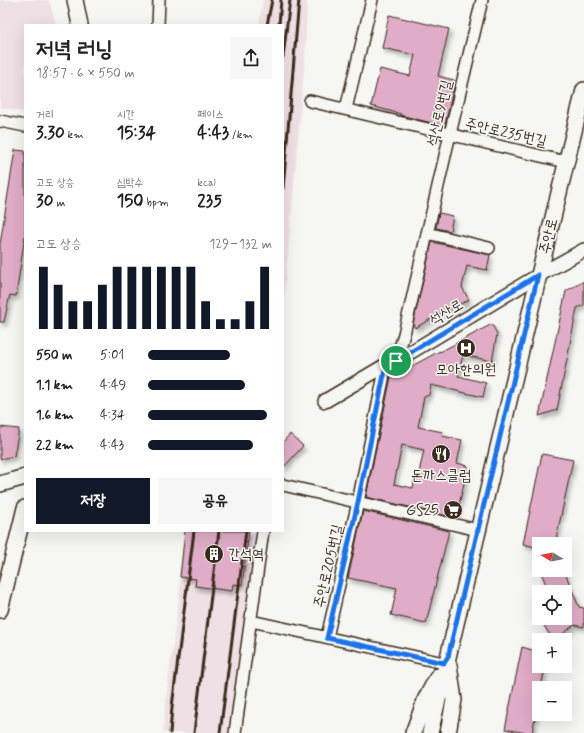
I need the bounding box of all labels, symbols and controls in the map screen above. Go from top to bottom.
text: 저녁 러닝 [36,36,113,64]
button: share [230,37,272,79]
text: 18:57 · 6 × 550 m [36,65,135,82]
street label: 석산로9번길 [423,78,457,148]
text: 거리 [36,108,54,122]
text: 시간 [117,108,134,122]
text: 페이스 [197,108,224,122]
street label: 주안로235번길 [463,114,549,152]
text: 3.30 [36,122,65,144]
text: 15:34 [117,122,156,144]
text: 4:43 [197,122,229,144]
text: km [65,128,84,142]
text: /km [229,128,253,142]
text: 고도 상승 [36,176,74,190]
text: 심박수 [117,176,143,190]
text: kcal [197,176,216,190]
text: 30 [36,190,53,212]
text: 150 [117,190,144,212]
text: 235 [197,190,222,212]
text: m [53,196,65,210]
text: bpm [144,196,169,210]
street label: 주안로 [535,216,563,256]
text: 고도 상승 [36,236,81,253]
text: 129–132 m [210,236,272,253]
street label: 석산로 [426,295,467,331]
hospital icon: 모아한의원 [455,337,477,359]
pin [379,344,413,378]
text: 550 m [36,347,72,364]
text: 5:01 [100,347,124,364]
icon: arrive [385,350,407,372]
place label: 모아한의원 [436,360,496,380]
text: 1.1 km [36,377,73,394]
text: 4:49 [100,377,126,394]
text: 1.6 km [36,407,74,424]
text: 4:34 [100,407,125,424]
text: 2.2 km [36,437,74,454]
text: 4:43 [100,437,124,454]
restaurant icon: 돈까스클럽 [430,443,452,465]
place label: 돈까스클럽 [411,466,471,486]
button: 저장 [36,478,150,524]
button: 공유 [158,478,272,524]
supermarket icon: GS25 [442,499,464,521]
place label: GS25 [406,501,439,521]
street label: 주안로205번길 [310,523,348,610]
north arrow [532,537,572,577]
map controls [532,537,572,721]
building icon: 간석역 [203,543,225,565]
place label: 간석역 [228,545,264,565]
button: locate [532,585,572,625]
button: + [532,633,572,673]
button: − [532,681,572,721]

